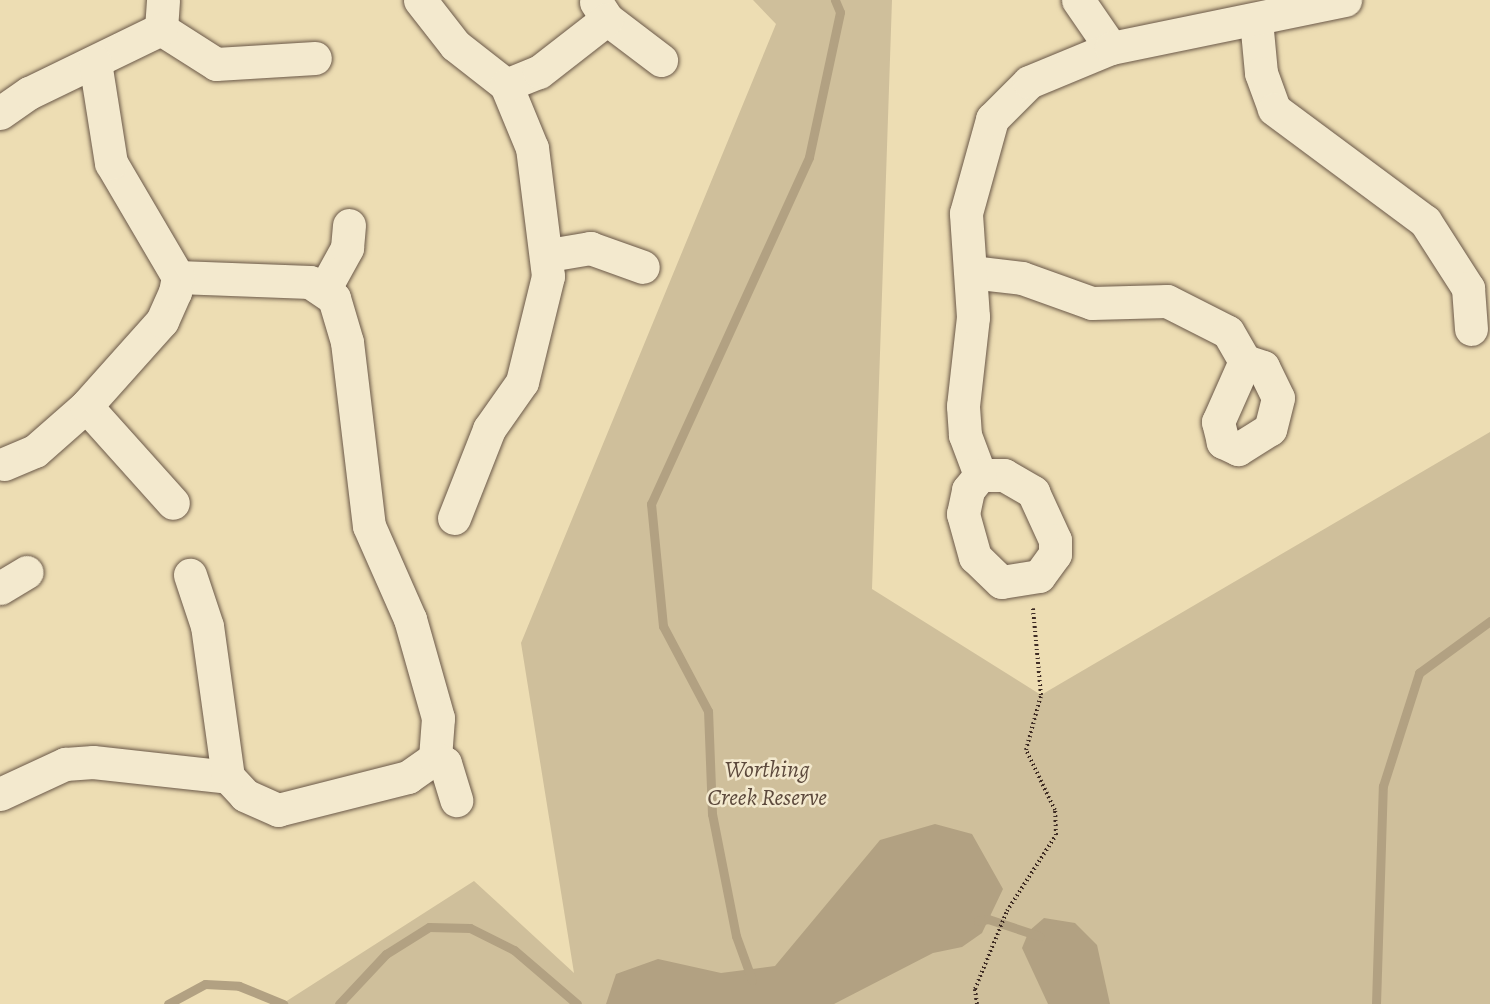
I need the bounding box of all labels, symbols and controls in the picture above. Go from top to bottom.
park label: Worthing Creek Reserve [707,756,827,812]

